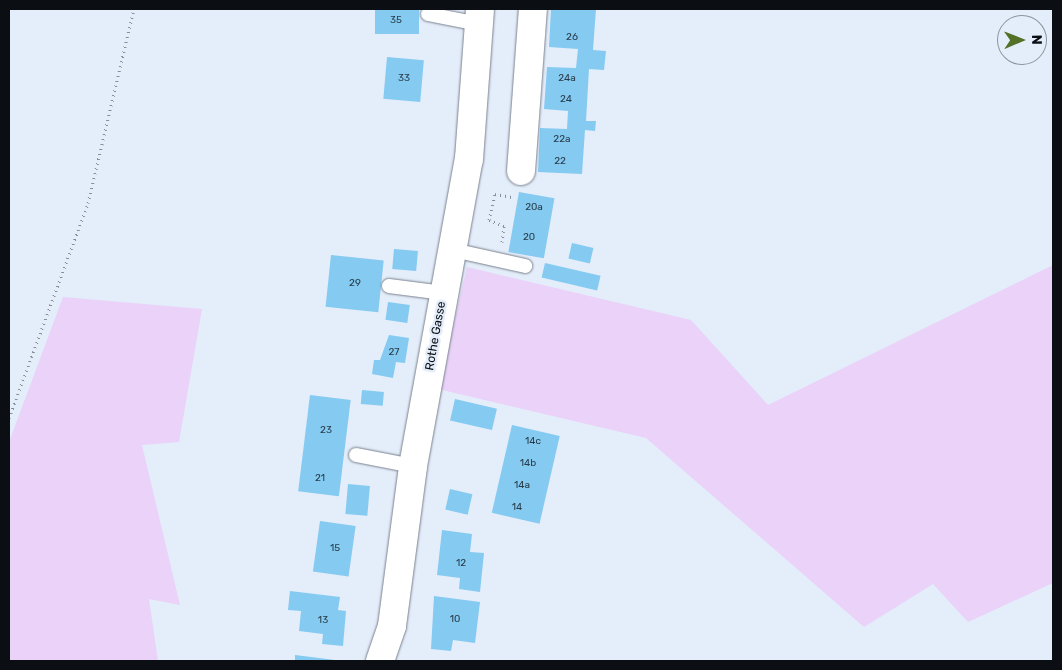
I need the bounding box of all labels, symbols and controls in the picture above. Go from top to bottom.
house number: 35 [390,15,402,27]
north arrow [997,15,1047,65]
house number: 26 [566,32,578,44]
text: N [1028,35,1045,45]
house number: 33 [398,73,410,85]
house number: 24a [558,73,576,85]
house number: 24 [560,94,572,106]
house number: 22a [553,134,571,146]
house number: 22 [554,156,566,168]
house number: 20a [525,202,543,214]
house number: 20 [523,232,535,244]
house number: 29 [349,278,361,290]
street label: Rothe Gasse [423,300,449,372]
house number: 27 [389,347,399,359]
house number: 23 [320,425,332,437]
house number: 14c [525,436,541,448]
house number: 14b [520,458,536,470]
house number: 21 [315,473,325,485]
house number: 14a [514,480,530,492]
house number: 14 [512,502,522,514]
house number: 15 [330,543,340,555]
house number: 12 [456,558,466,570]
house number: 10 [450,614,460,626]
house number: 13 [318,615,328,627]

